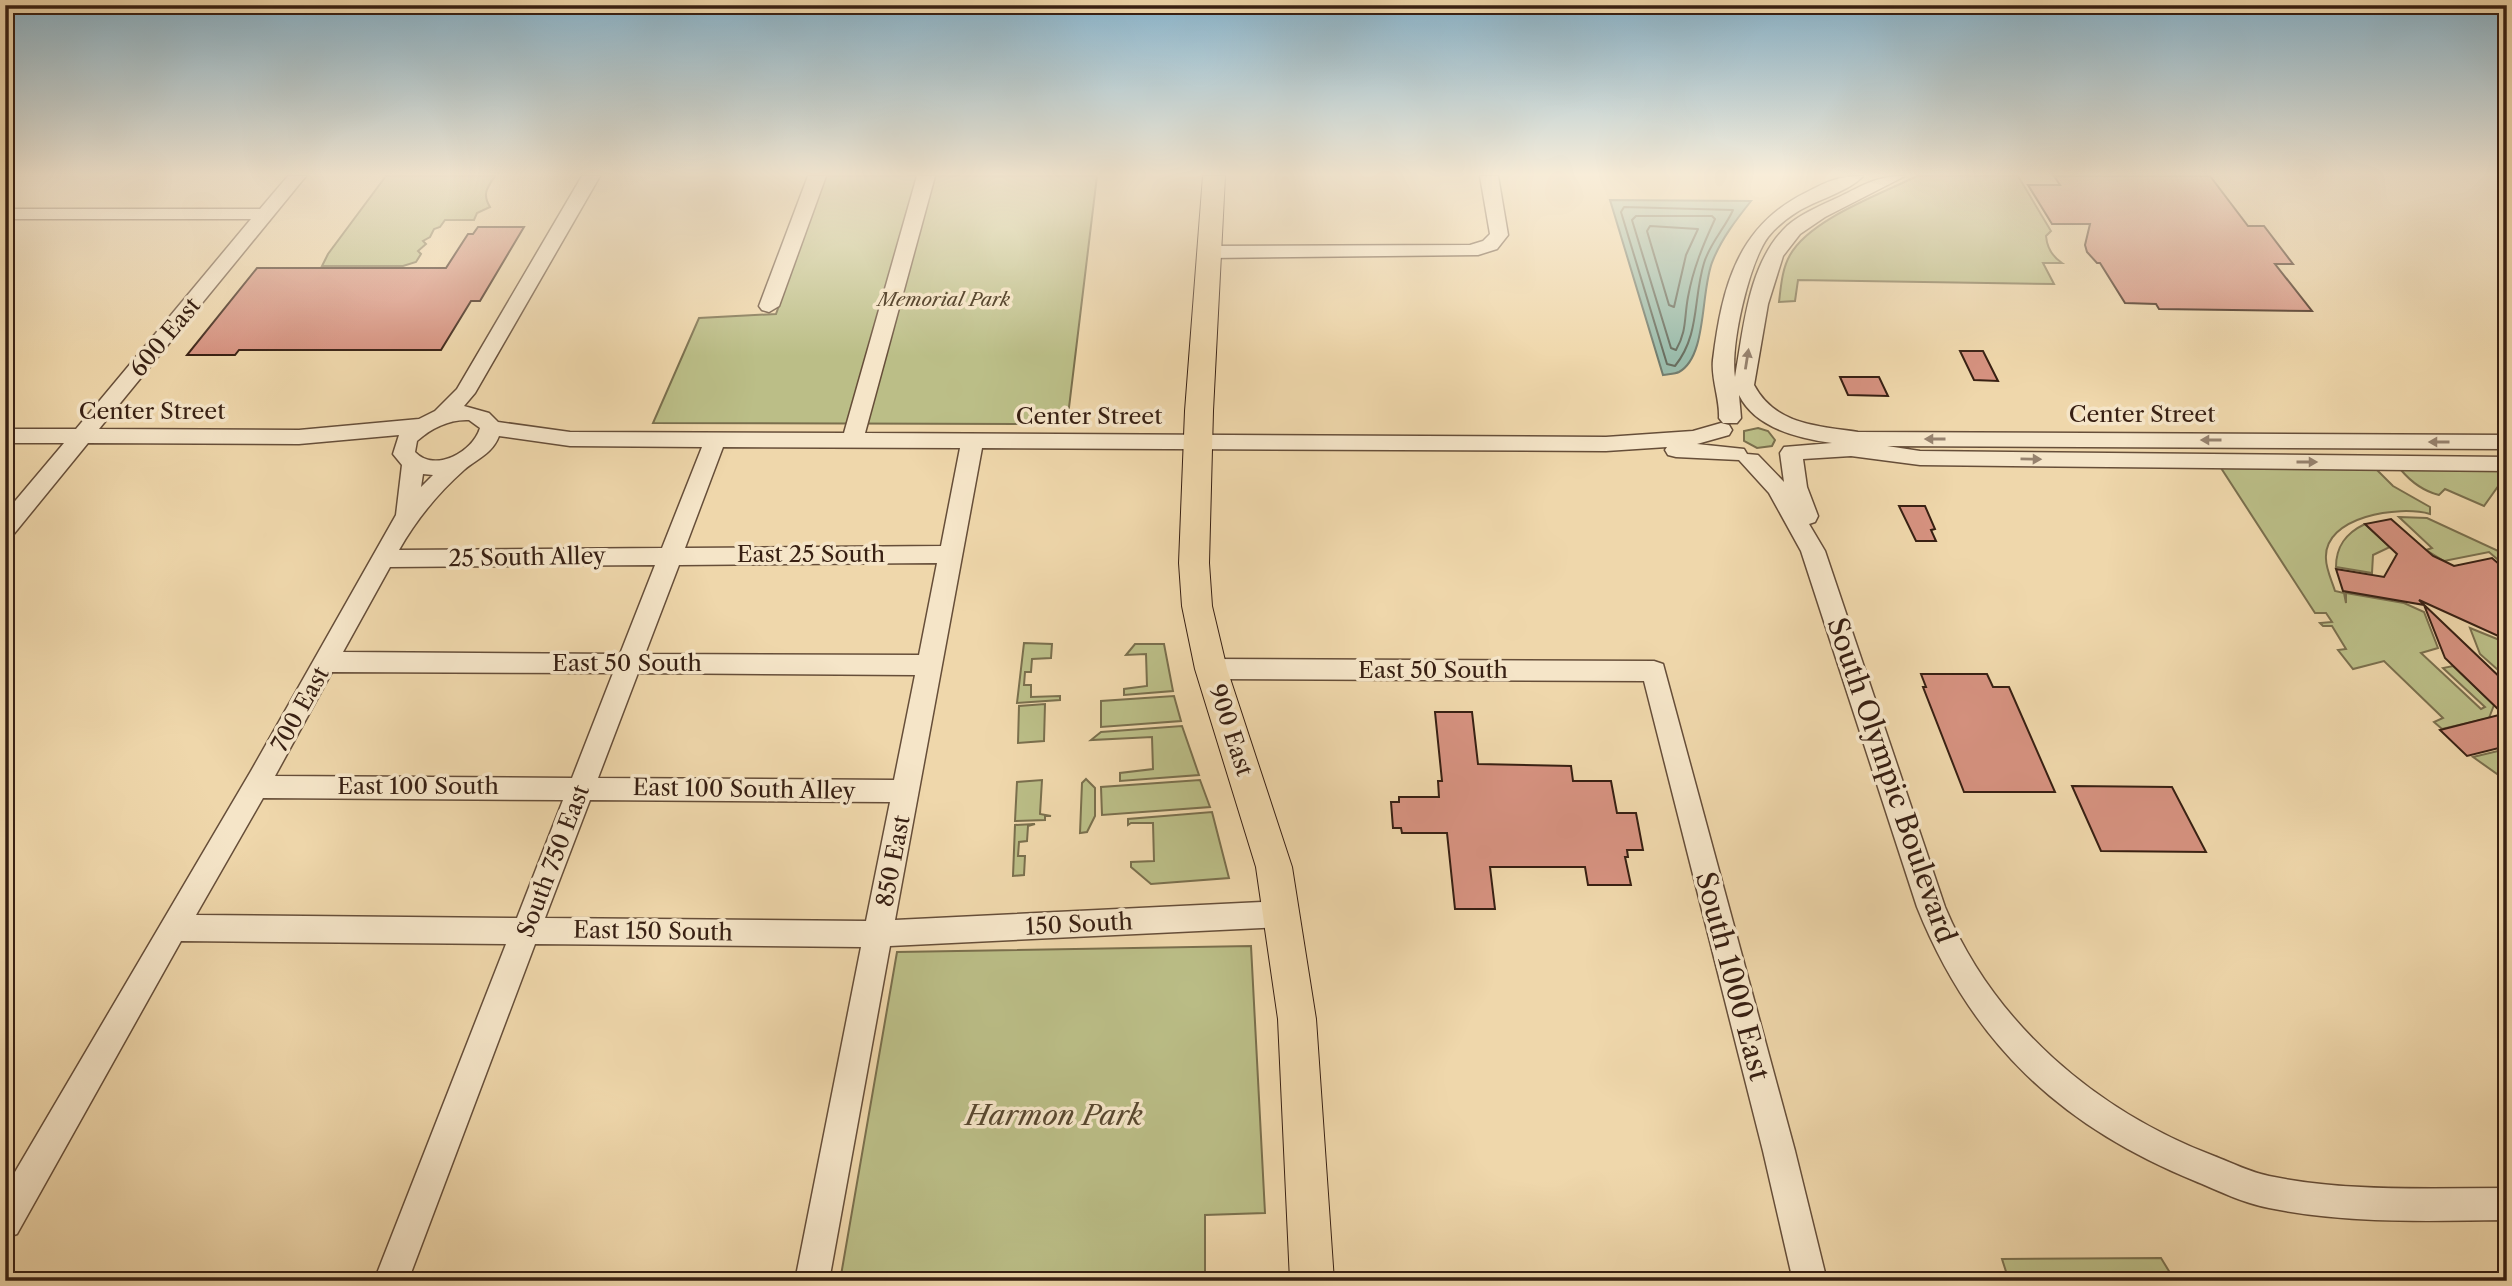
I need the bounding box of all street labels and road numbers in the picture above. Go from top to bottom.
street label: 600 East [124,292,206,382]
street label: Center Street [79,397,225,425]
street label: Center Street [2069,400,2215,428]
street label: Center Street [1016,402,1162,430]
street label: East 25 South [737,540,885,568]
street label: 25 South Alley [448,542,606,572]
street label: South Olympic Boulevard [1820,613,1964,947]
street label: East 50 South [552,649,702,677]
street label: East 50 South [1358,656,1508,684]
street label: 700 East [265,662,335,756]
street label: 900 East [1203,681,1259,779]
street label: East 100 South [337,772,499,800]
street label: East 100 South Alley [632,773,856,805]
street label: South 750 East [511,781,595,941]
street label: 850 East [870,813,916,909]
street label: South 1000 East [1689,868,1777,1084]
street label: 150 South [1025,907,1133,941]
street label: East 150 South [573,916,733,946]

